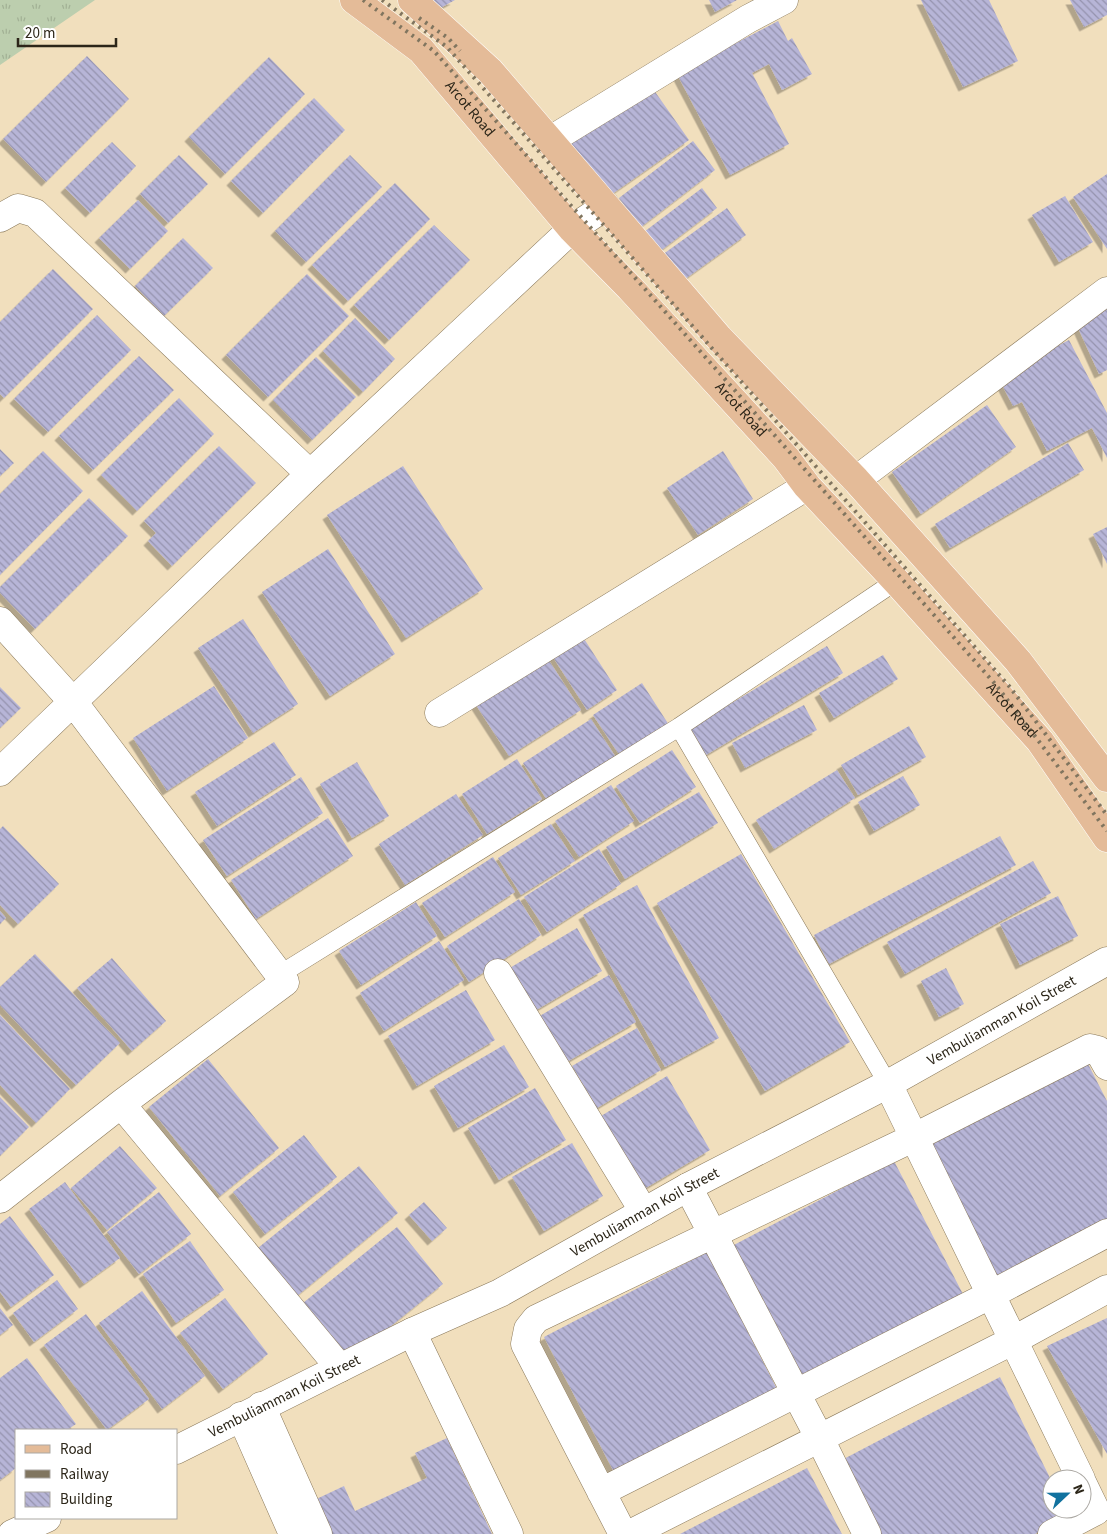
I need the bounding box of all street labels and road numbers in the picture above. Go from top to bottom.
street label: Arcot Road [440,76,500,141]
street label: Arcot Road [711,377,772,441]
street label: Arcot Road [982,678,1043,742]
street label: Vembuliamman Koil Street [923,970,1080,1070]
street label: Vembuliamman Koil Street [566,1162,723,1262]
street label: Vembuliamman Koil Street [205,1349,364,1443]

